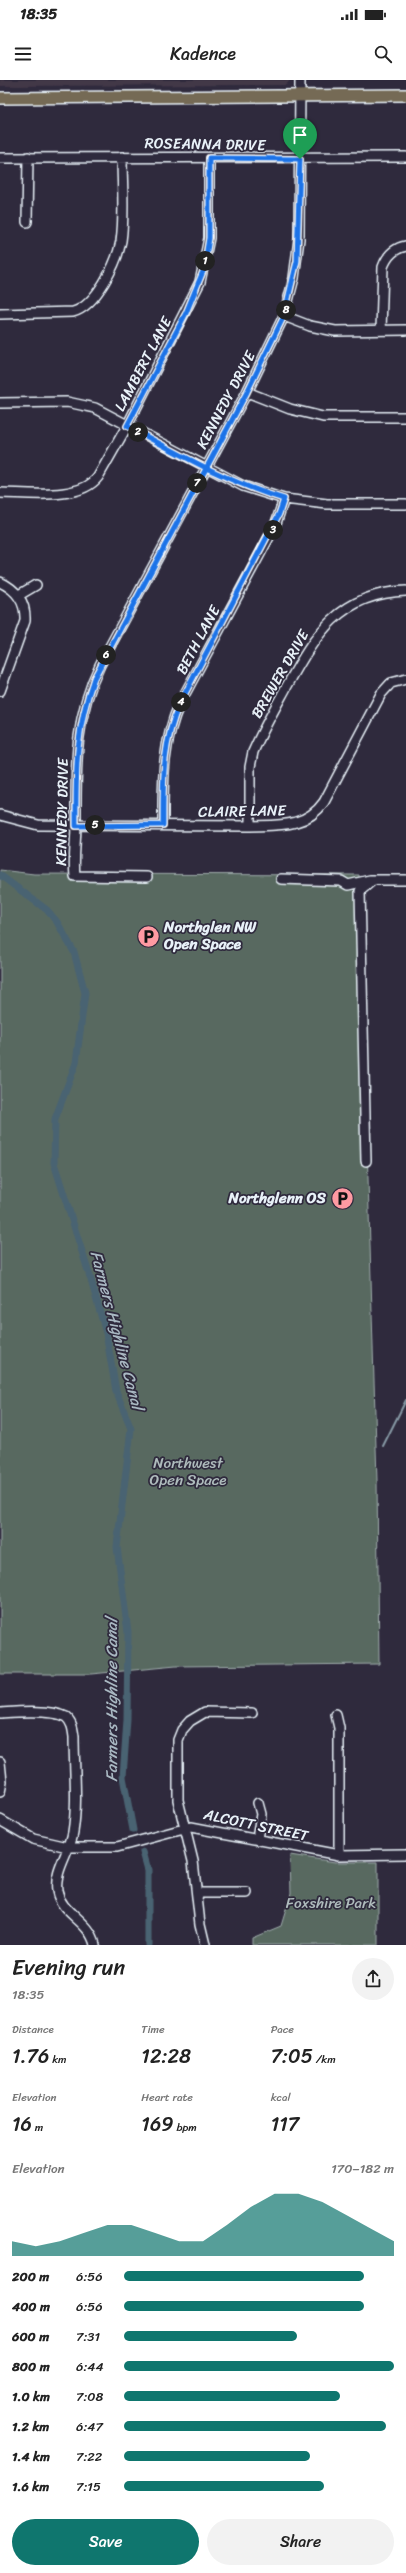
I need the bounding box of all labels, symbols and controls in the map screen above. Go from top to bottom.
text: 18:35 [20,1,57,27]
text: Kadence [170,38,236,70]
icon: menu [12,43,34,65]
icon: search [372,43,394,65]
pin [283,118,317,159]
icon: arrive [289,124,311,146]
street label: ROSEANNA DRIVE [144,130,267,158]
pin: 1 [195,251,215,271]
text: 1 [203,251,207,270]
pin: 8 [276,300,296,320]
text: 8 [283,300,289,319]
street label: LAMBERT LANE [107,311,180,416]
street label: KENNEDY DRIVE [189,345,264,454]
pin: 2 [128,422,148,442]
text: 2 [135,422,141,441]
pin: 7 [187,473,207,493]
text: 7 [194,473,200,492]
pin: 3 [263,520,283,540]
text: 3 [270,520,276,539]
street label: BETH LANE [169,599,228,679]
street label: BREWER DRIVE [244,623,317,723]
pin: 6 [96,645,116,665]
text: 6 [103,645,109,664]
pin: 4 [171,692,191,712]
text: 4 [178,692,184,711]
street label: KENNEDY DRIVE [48,756,76,866]
street label: CLAIRE LANE [198,797,288,825]
pin: 5 [85,815,105,835]
text: 5 [92,815,98,834]
place label: Northglen NW Open Space [163,914,258,957]
parking icon: Northglen NW Open Space [136,923,162,949]
place label: Northglenn OS [228,1185,327,1211]
parking icon: Northglenn OS [329,1185,355,1211]
water label: Farmers Highline Canal [82,1247,153,1416]
park label: Northwest Open Space [150,1450,226,1493]
water label: Farmers Highline Canal [97,1615,126,1782]
street label: ALCOTT STREET [200,1801,312,1849]
park label: Foxshire Park [286,1890,376,1916]
text: Evening run [12,1948,125,1987]
button: share [352,1958,394,2000]
text: 18:35 [12,1983,44,2006]
text: Distance [12,2020,54,2039]
text: Time [141,2020,165,2039]
text: Pace [271,2020,294,2039]
text: 1.76 [12,2039,49,2074]
text: 12:28 [141,2039,191,2074]
text: 7:05 [271,2039,313,2074]
text: km [49,2050,67,2069]
text: /km [313,2050,336,2069]
text: Elevation [12,2088,57,2107]
text: Heart rate [141,2088,193,2107]
text: kcal [271,2088,291,2107]
text: 16 [12,2107,32,2142]
text: 169 [141,2107,174,2142]
text: 117 [271,2107,299,2142]
text: m [32,2118,43,2137]
text: bpm [174,2118,197,2137]
text: Elevation [12,2157,65,2180]
text: 170–182 m [331,2157,394,2180]
text: 200 m [12,2265,49,2288]
text: 6:56 [76,2265,103,2288]
text: 400 m [12,2295,50,2318]
text: 6:56 [76,2295,103,2318]
text: 600 m [12,2325,49,2348]
text: 7:31 [76,2325,100,2348]
text: 800 m [12,2355,50,2378]
text: 6:44 [76,2355,104,2378]
text: 1.0 km [12,2385,50,2408]
text: 7:08 [76,2385,103,2408]
text: 1.2 km [12,2415,49,2438]
text: 6:47 [76,2415,103,2438]
text: 1.4 km [12,2445,50,2468]
text: 7:22 [76,2445,102,2468]
text: 1.6 km [12,2475,49,2498]
text: 7:15 [76,2475,101,2498]
button: Save [12,2519,199,2565]
button: Share [207,2519,394,2565]

